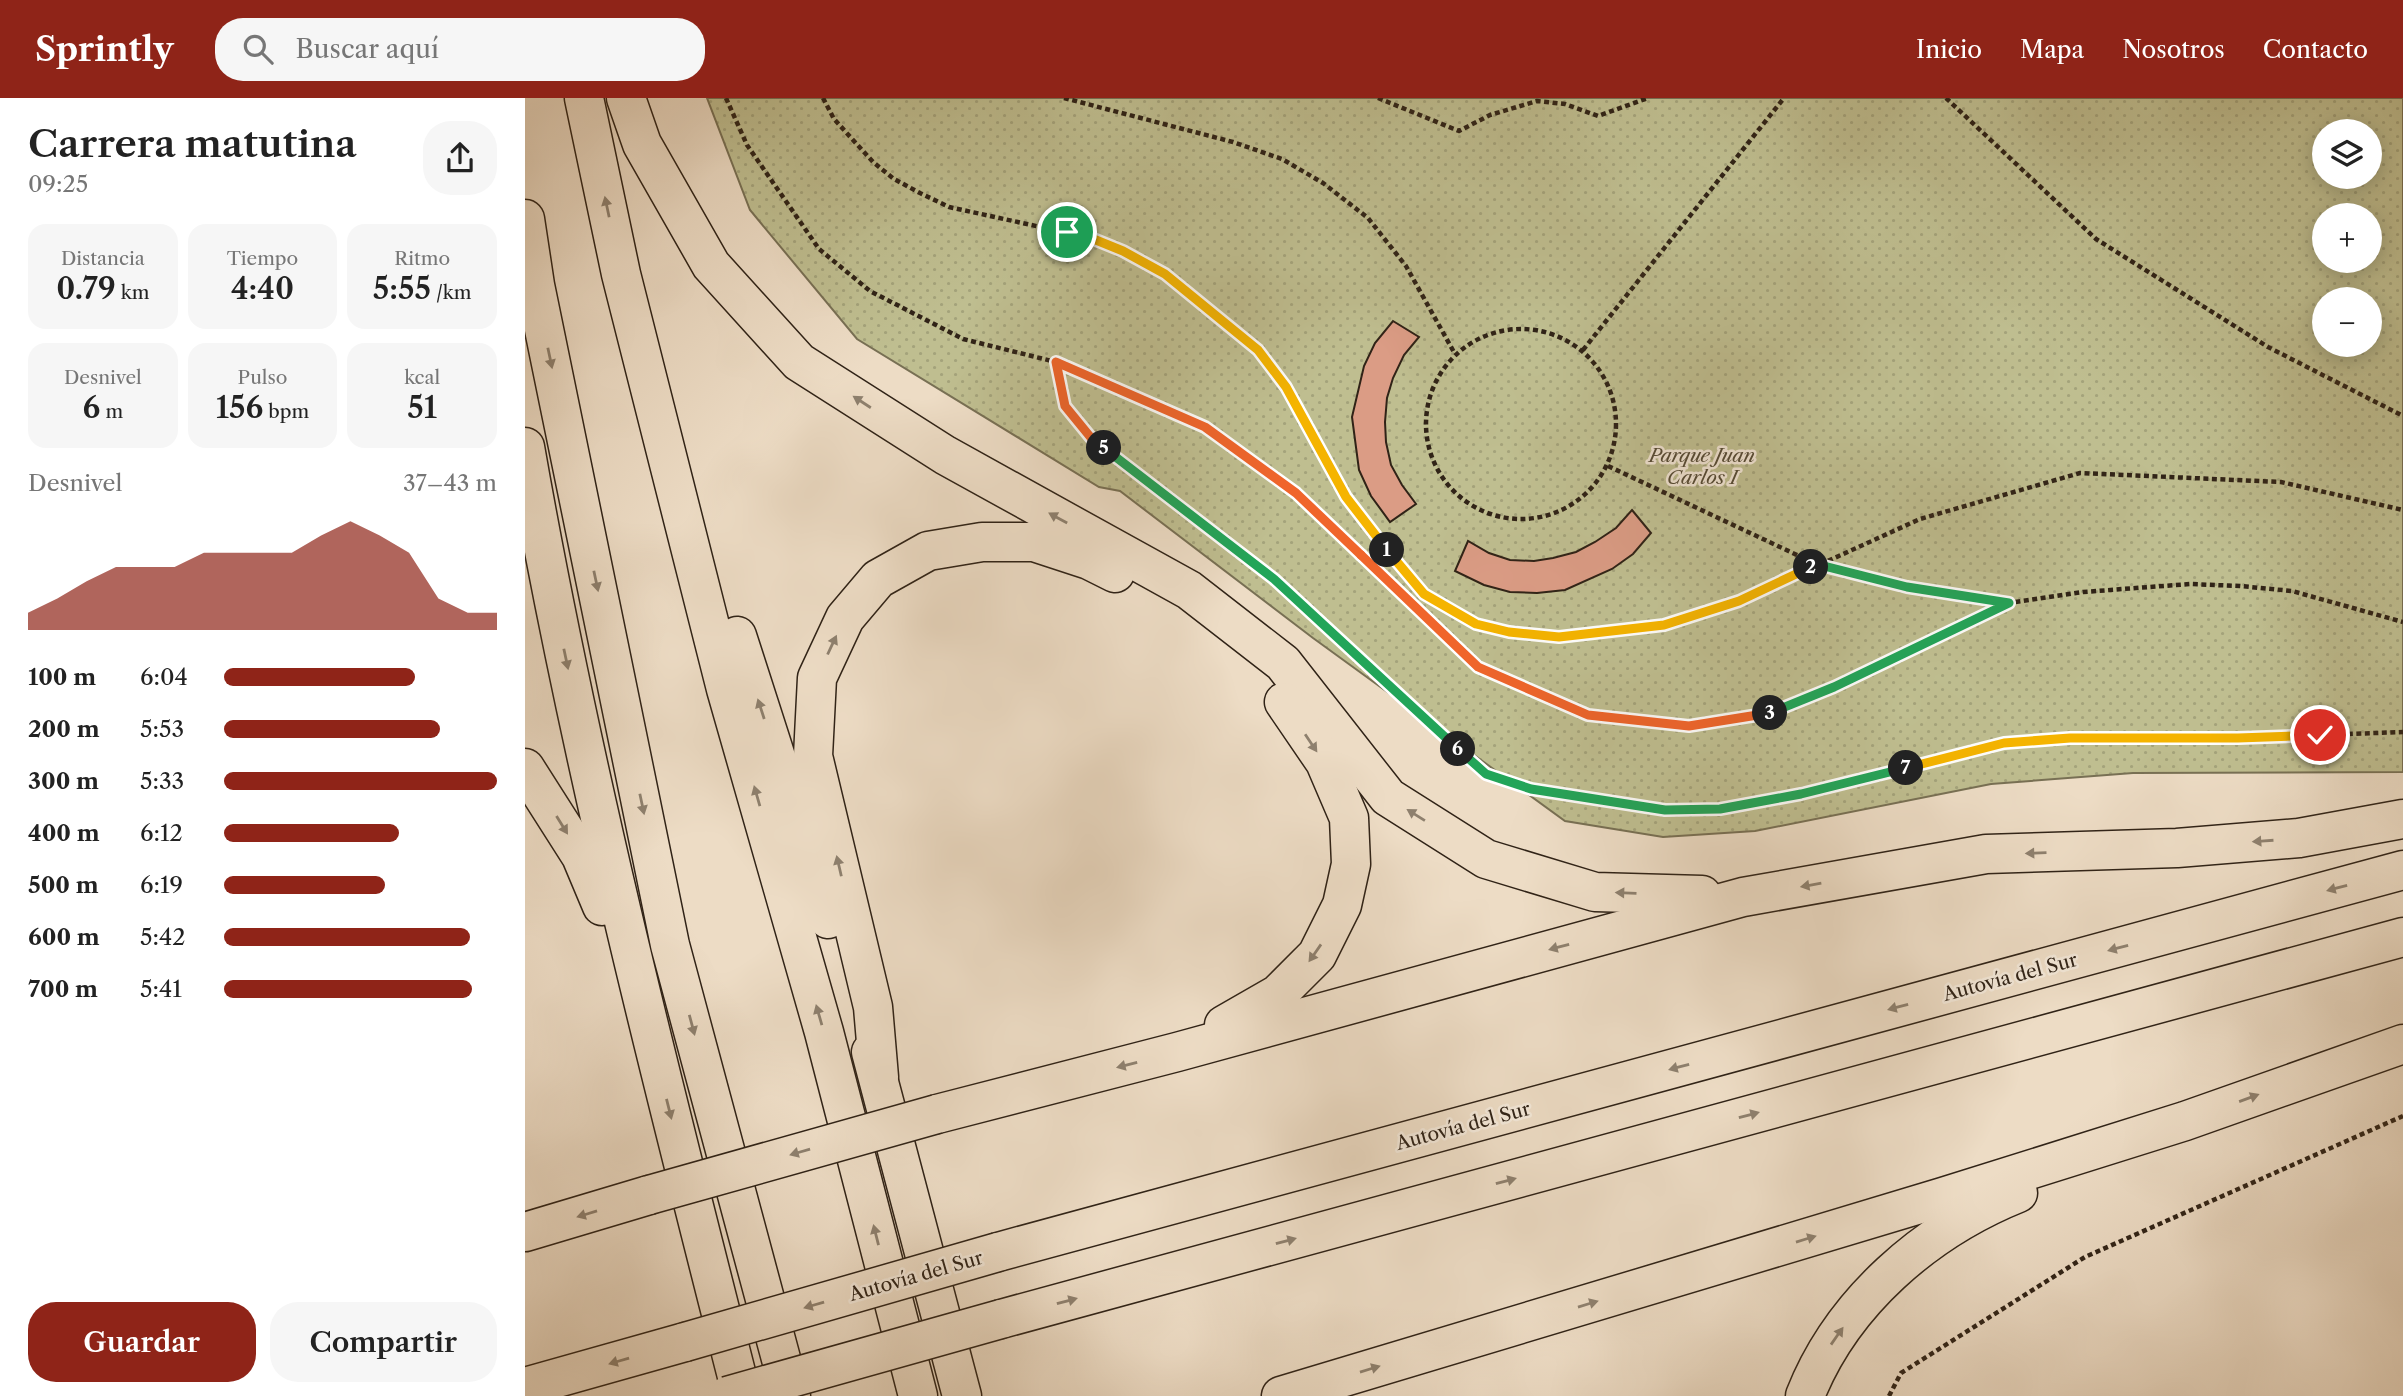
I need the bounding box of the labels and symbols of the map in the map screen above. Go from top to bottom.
one-way arrow [601,196,612,218]
pin [1037,202,1097,262]
one-way arrow [545,347,556,369]
one-way arrow [852,396,871,409]
pin: 5 [1087,430,1121,466]
park label: Parque Juan Carlos I [1647,444,1755,489]
one-way arrow [1047,512,1067,524]
pin: 1 [1369,532,1405,568]
pin: 2 [1793,550,1829,584]
one-way arrow [590,570,601,592]
one-way arrow [826,635,838,655]
one-way arrow [561,648,572,670]
pin: 3 [1753,696,1787,730]
one-way arrow [755,698,765,719]
pin [2290,705,2350,765]
pin: 6 [1441,732,1475,766]
one-way arrow [1305,733,1318,752]
pin: 7 [1889,750,1923,786]
one-way arrow [751,785,761,806]
one-way arrow [636,793,647,815]
one-way arrow [1406,808,1426,821]
one-way arrow [556,816,569,835]
one-way arrow [2252,836,2274,847]
one-way arrow [2025,847,2047,858]
one-way arrow [833,855,844,877]
one-way arrow [1800,880,1822,891]
one-way arrow [2326,883,2348,894]
one-way arrow [1615,887,1637,899]
one-way arrow [1548,942,1570,953]
one-way arrow [2107,943,2128,953]
one-way arrow [1308,944,1322,962]
street label: Autovía del Sur [1939,948,2080,1006]
one-way arrow [1887,1003,1908,1013]
one-way arrow [813,1004,824,1026]
one-way arrow [687,1015,698,1037]
one-way arrow [1116,1060,1138,1071]
one-way arrow [1667,1062,1689,1073]
one-way arrow [2239,1092,2260,1103]
street label: Autovía del Sur [1392,1097,1533,1155]
one-way arrow [664,1098,675,1120]
one-way arrow [1738,1109,1760,1120]
one-way arrow [789,1147,811,1158]
one-way arrow [1495,1175,1517,1186]
one-way arrow [576,1209,597,1219]
one-way arrow [871,1224,881,1245]
one-way arrow [1795,1233,1816,1243]
one-way arrow [1275,1235,1297,1246]
street label: Autovía del Sur [845,1246,986,1306]
one-way arrow [1057,1295,1078,1305]
one-way arrow [1577,1298,1598,1308]
one-way arrow [803,1300,825,1311]
one-way arrow [1830,1327,1844,1345]
one-way arrow [608,1356,629,1366]
one-way arrow [1359,1364,1380,1374]

